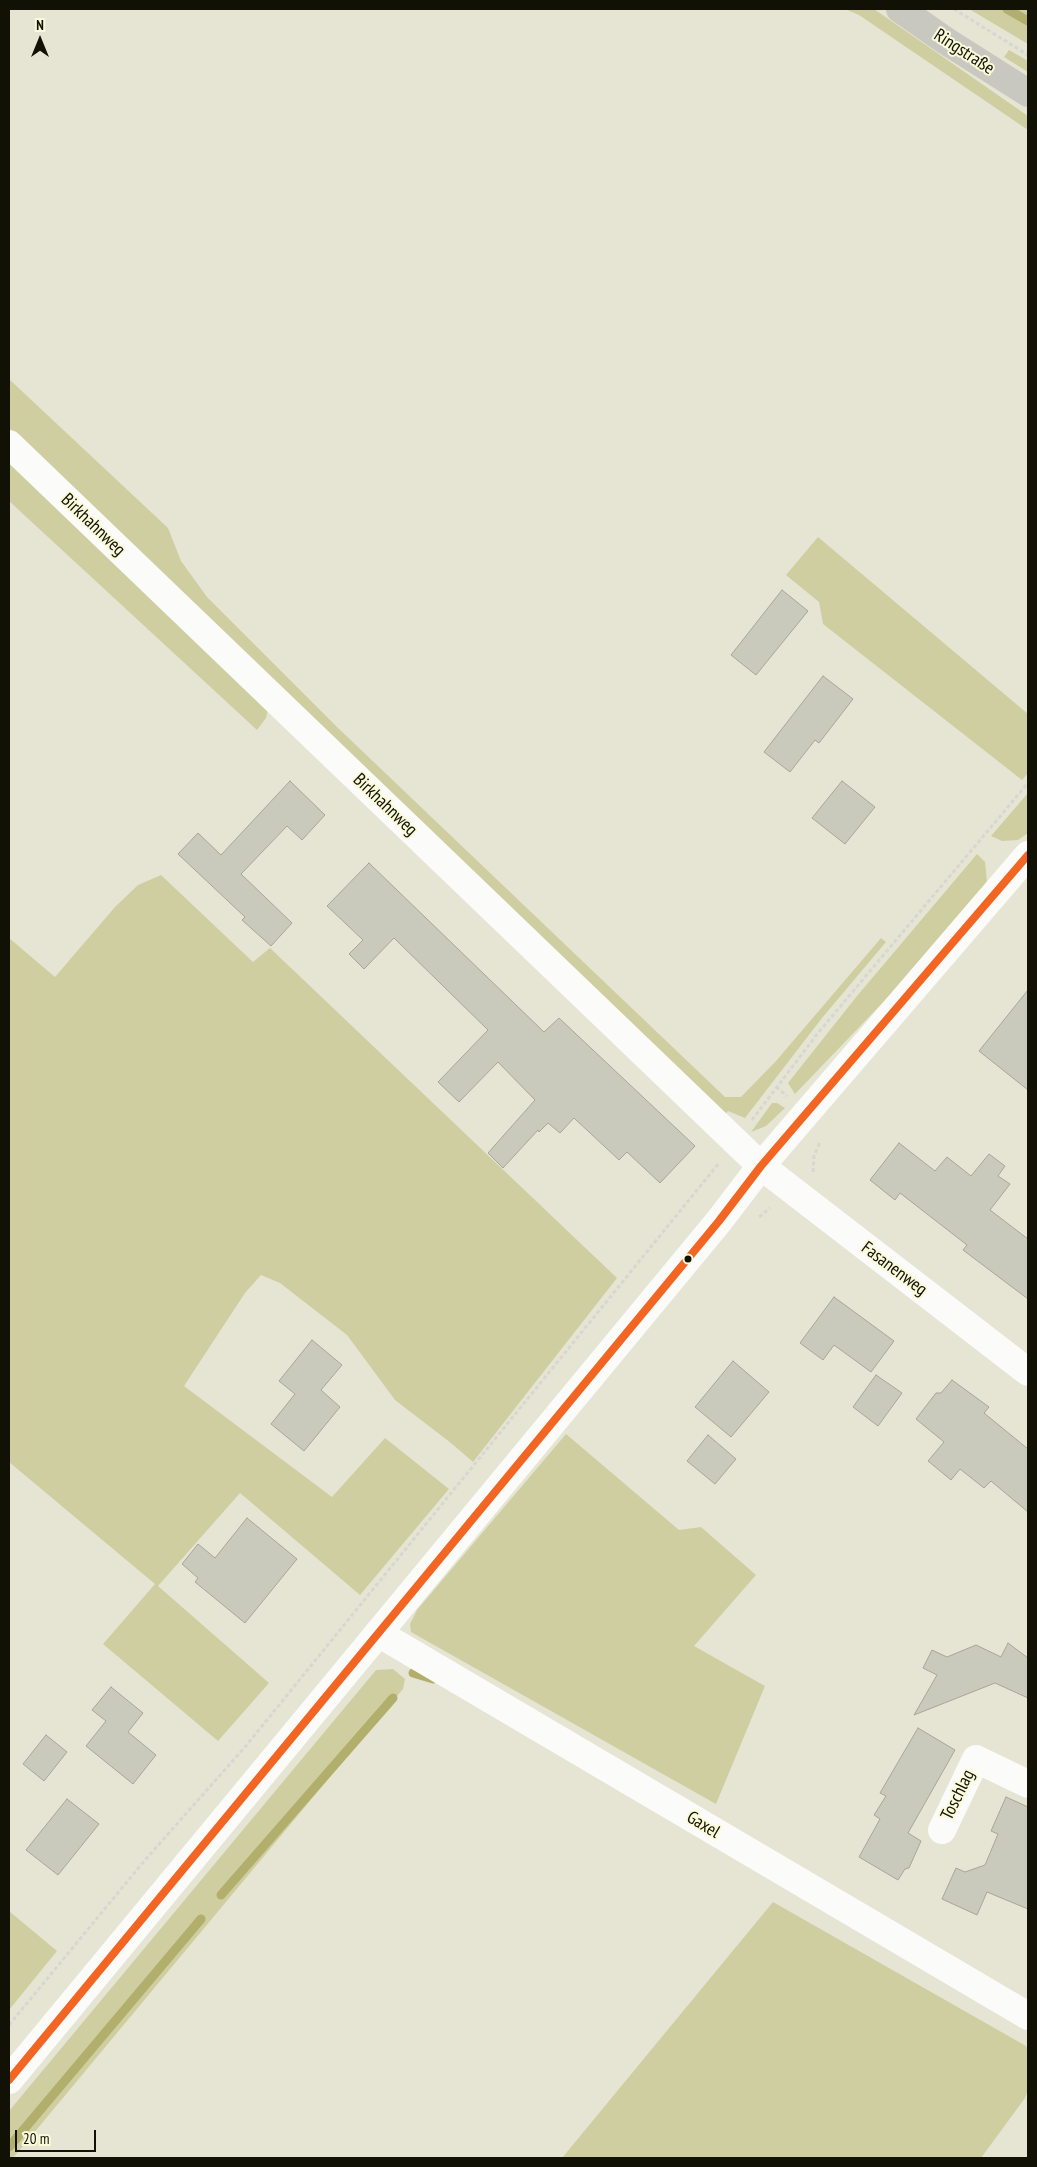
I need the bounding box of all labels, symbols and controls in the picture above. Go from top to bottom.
north arrow [15,15,65,65]
text: N [36,16,44,34]
street label: Ringstraße [930,25,998,79]
street label: Birkhahnweg [56,489,130,561]
street label: Birkhahnweg [348,769,422,841]
street label: Fasanenweg [857,1237,931,1301]
unlabelled marker [683,1254,693,1264]
street label: Toschlag [937,1766,979,1824]
street label: Gaxel [683,1807,723,1843]
scale bar [18,2120,99,2152]
text: 20 m [23,2129,49,2148]

